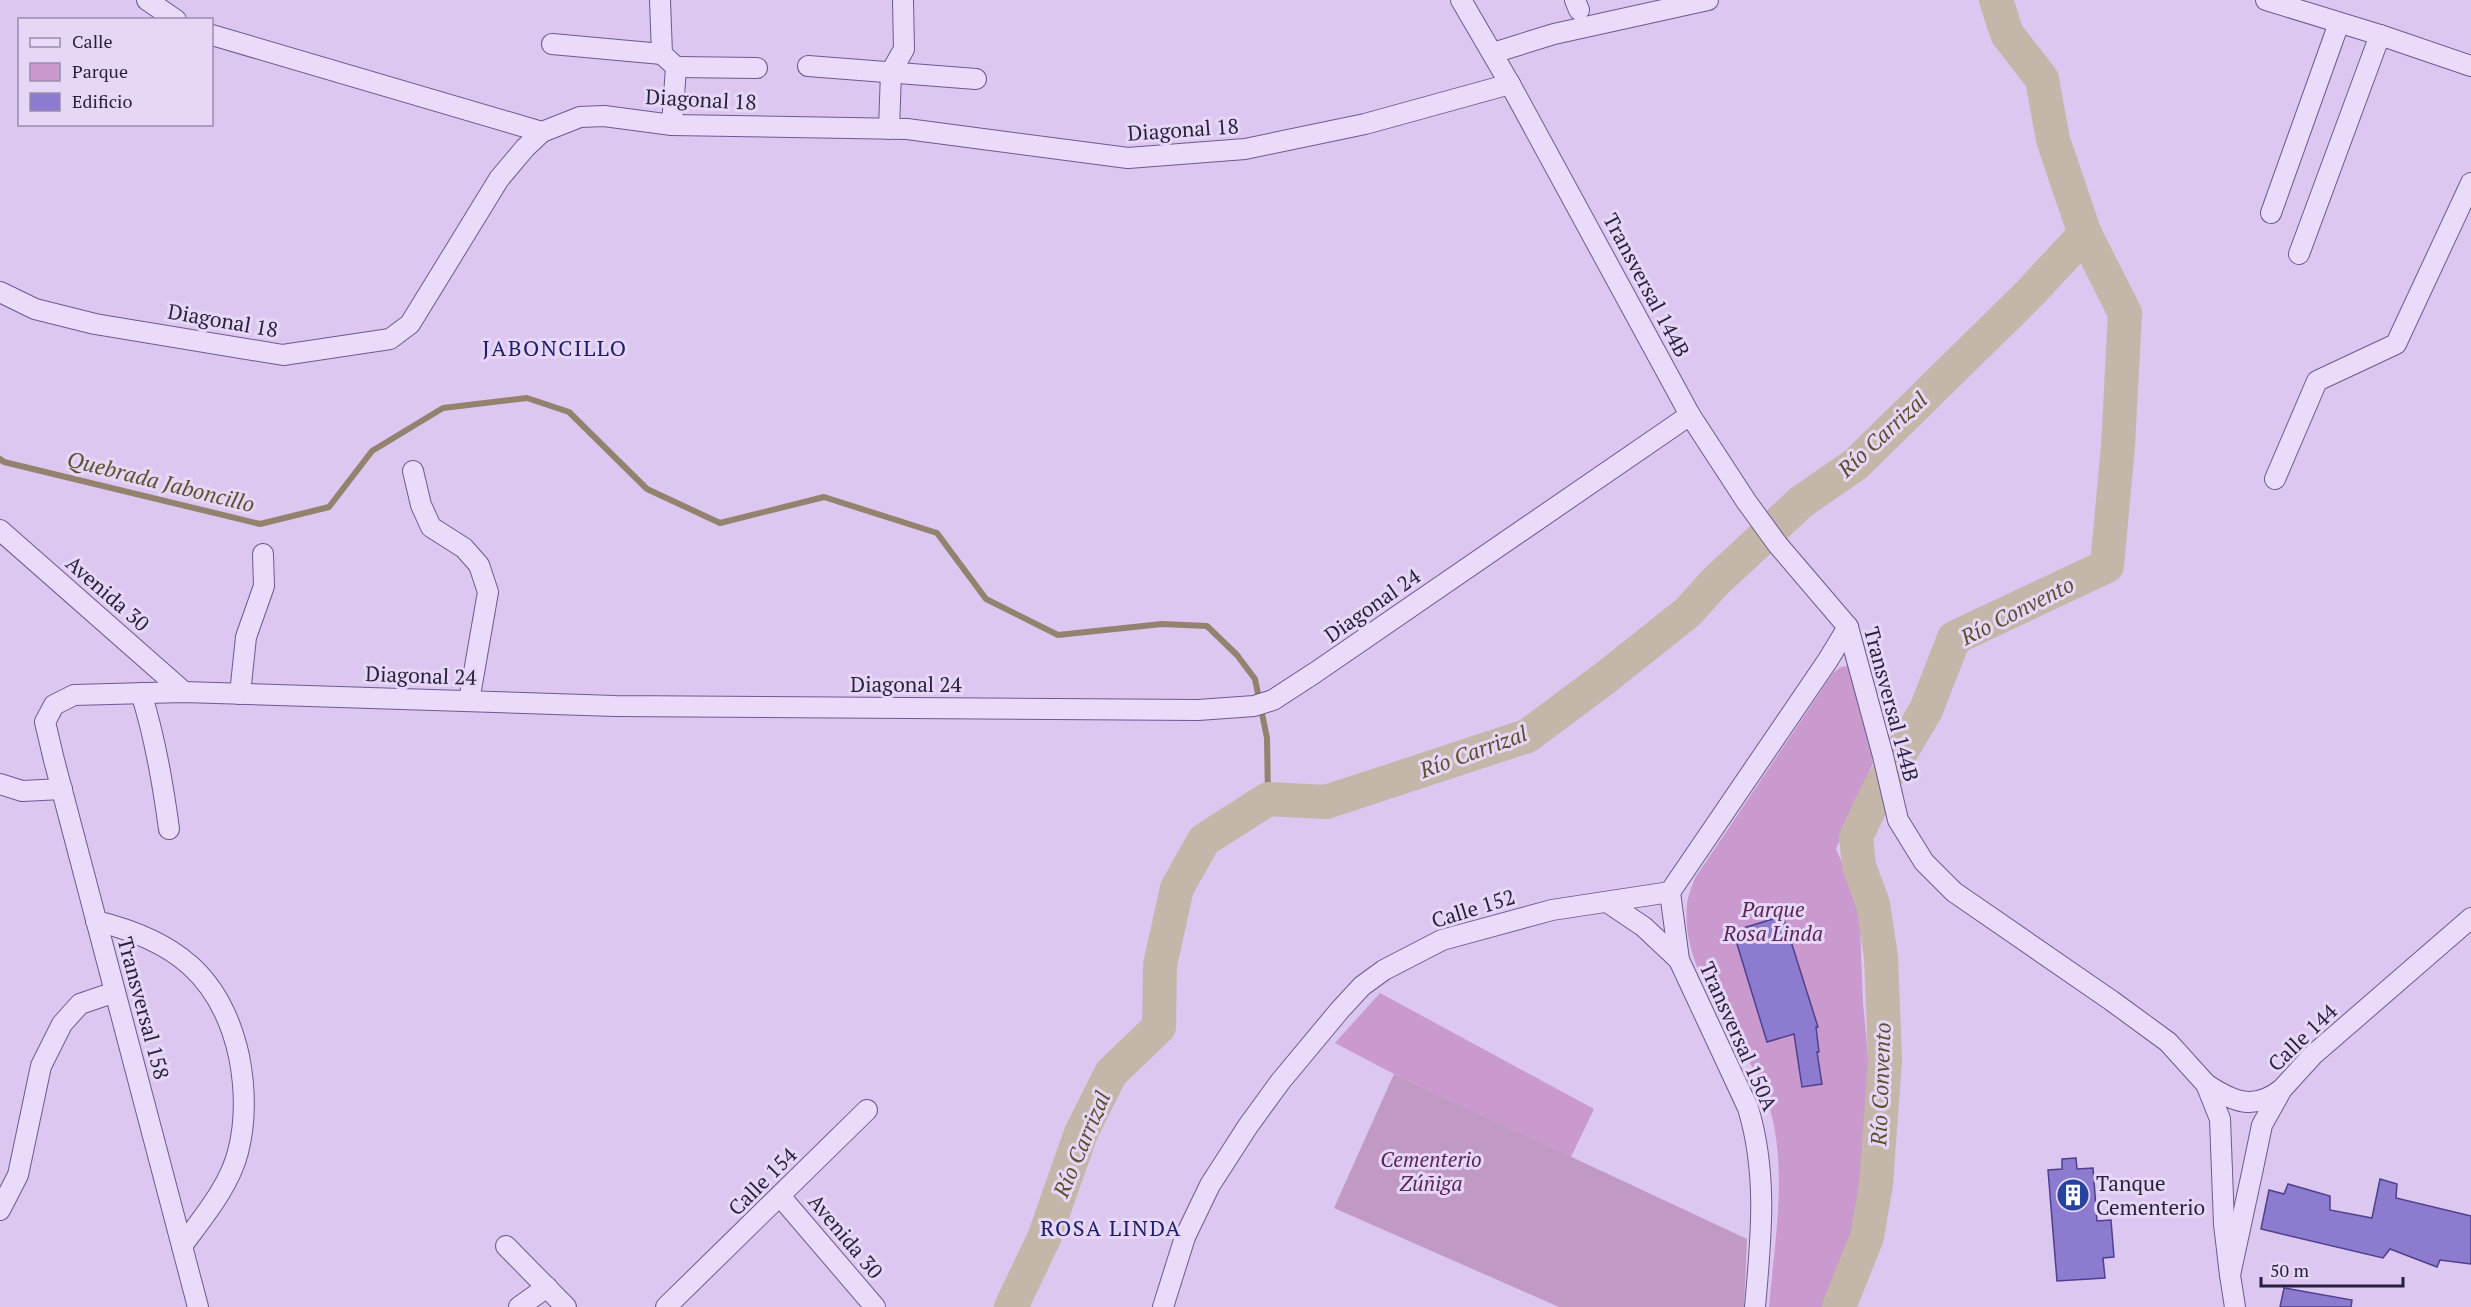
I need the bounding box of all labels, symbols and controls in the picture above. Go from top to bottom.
legend [18,18,213,126]
text: Calle [72,29,113,53]
text: Parque [72,59,128,83]
street label: Diagonal 18 [645,82,757,116]
text: Edificio [72,89,132,113]
street label: Diagonal 18 [1126,111,1240,147]
street label: Transversal 144B [1597,208,1697,362]
street label: Diagonal 18 [166,297,280,343]
district label: JABONCILLO [482,333,628,362]
water label: Río Carrizal [1830,385,1933,484]
water label: Quebrada Jaboncillo [64,444,258,518]
street label: Avenida 30 [60,549,156,637]
street label: Diagonal 24 [1318,561,1426,648]
water label: Río Convento [1954,569,2079,651]
street label: Transversal 144B [1858,624,1926,784]
street label: Diagonal 24 [365,659,478,691]
street label: Diagonal 24 [850,670,962,698]
water label: Río Carrizal [1414,718,1531,784]
street label: Calle 152 [1428,882,1518,934]
park label: Parque Rosa Linda [1722,895,1823,947]
street label: Transversal 158 [112,934,176,1082]
street label: Transversal 150A [1694,957,1785,1116]
street label: Calle 144 [2261,996,2343,1077]
water label: Río Convento [1863,1022,1897,1147]
water label: Río Carrizal [1045,1087,1116,1202]
street label: Calle 154 [722,1140,803,1221]
park label: Cementerio Zúñiga [1380,1145,1482,1197]
place label: Tanque Cementerio [2096,1169,2205,1221]
building icon: Tanque Cementerio [2055,1177,2091,1213]
street label: Avenida 30 [802,1188,890,1284]
district label: ROSA LINDA [1040,1213,1182,1242]
scale bar [2261,1250,2404,1288]
text: 50 m [2270,1258,2310,1282]

